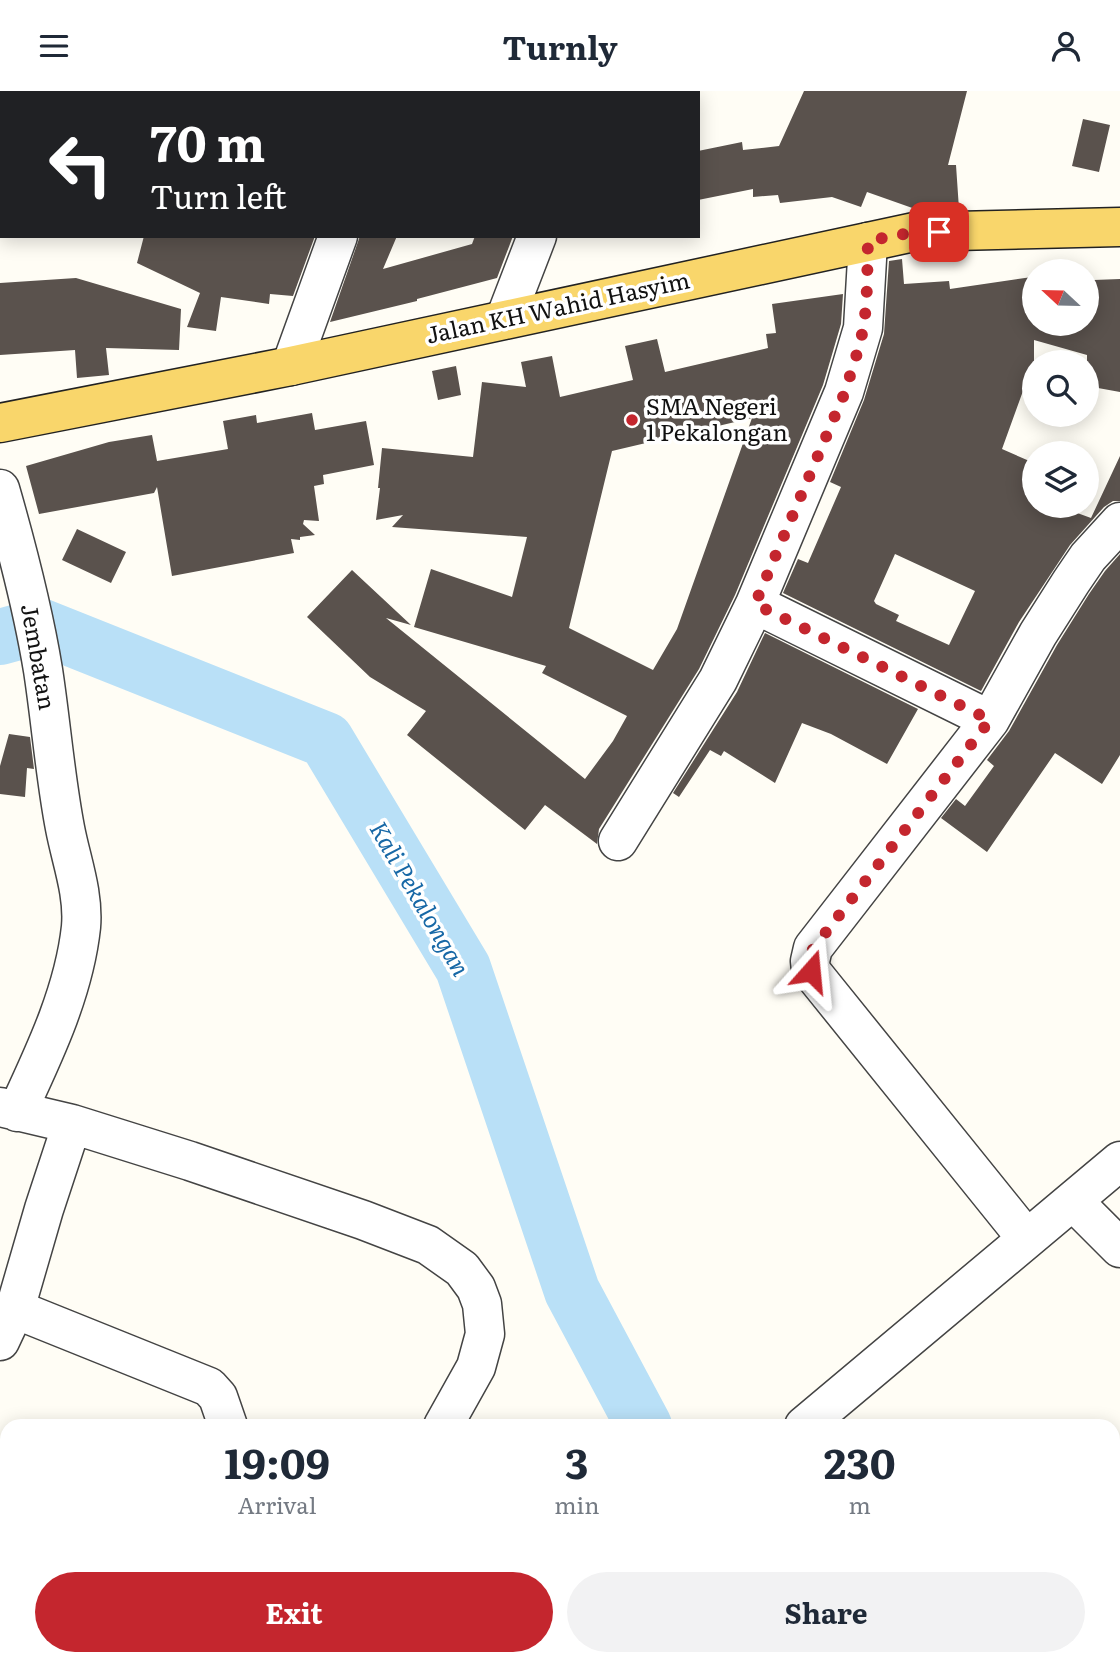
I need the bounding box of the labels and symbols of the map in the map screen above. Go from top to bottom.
pin [909,202,969,262]
north arrow [1022,259,1099,336]
street label: Jalan KH Wahid Hasyim [423,261,693,351]
place label: SMA Negeri 1 Pekalongan [646,388,788,448]
marker: SMA Negeri 1 Pekalongan [624,412,640,428]
street label: Jembatan [14,601,66,712]
water label: Kali Pekalongan [363,814,480,982]
position arrow [774,934,848,1008]

